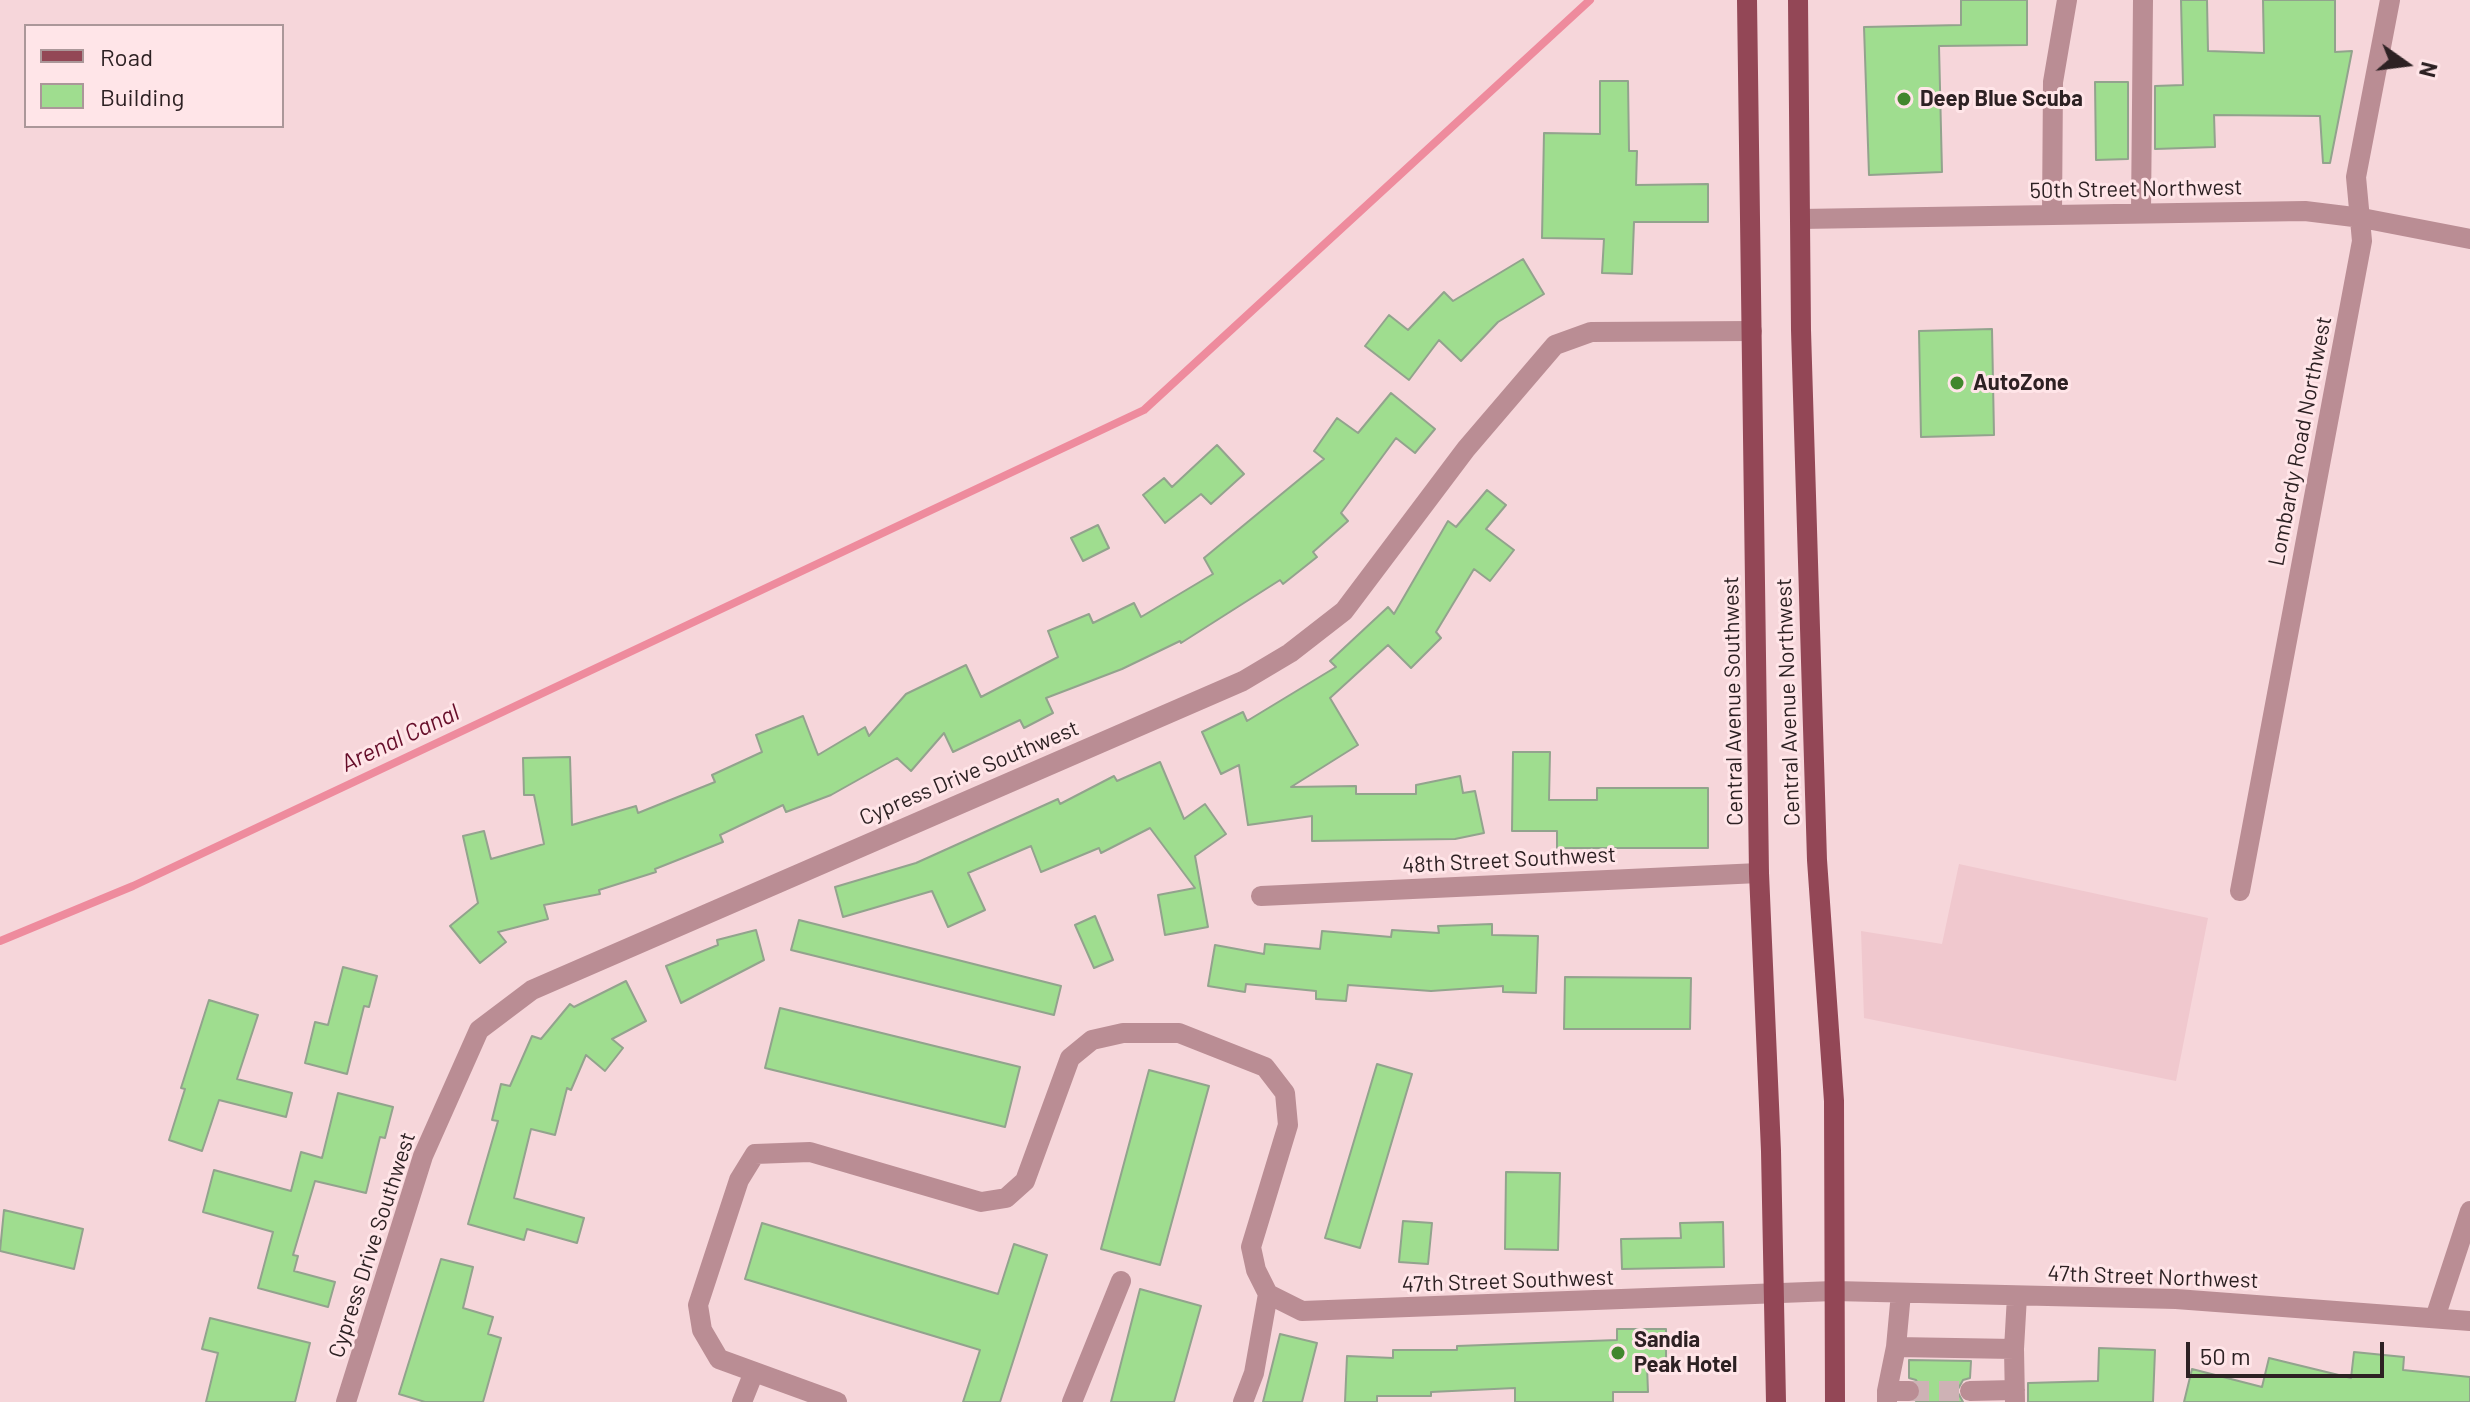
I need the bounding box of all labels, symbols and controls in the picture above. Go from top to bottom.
legend [24,24,284,128]
north arrow [2366,24,2446,104]
text: Road [100,42,153,71]
text: N [2415,60,2444,80]
text: Building [100,82,184,111]
place label: Deep Blue Scuba [1920,86,2083,112]
marker: Deep Blue Scuba [1895,90,1913,108]
street label: 50th Street Northwest [2029,174,2243,204]
street label: Lombardy Road Northwest [2263,314,2337,568]
place label: AutoZone [1973,370,2069,396]
marker: AutoZone [1948,374,1966,392]
street label: Central Avenue Southwest [1718,576,1748,826]
street label: Central Avenue Northwest [1770,577,1806,827]
water label: Arenal Canal [336,698,464,778]
street label: Cypress Drive Southwest [855,715,1083,831]
street label: 48th Street Southwest [1401,841,1617,879]
street label: Cypress Drive Southwest [323,1129,421,1361]
street label: 47th Street Northwest [2047,1260,2259,1294]
street label: 47th Street Southwest [1401,1264,1615,1298]
scale bar [2190,1326,2388,1376]
place label: Sandia Peak Hotel [1634,1327,1737,1378]
text: 50 m [2200,1341,2251,1370]
marker: Sandia Peak Hotel [1609,1344,1627,1362]

